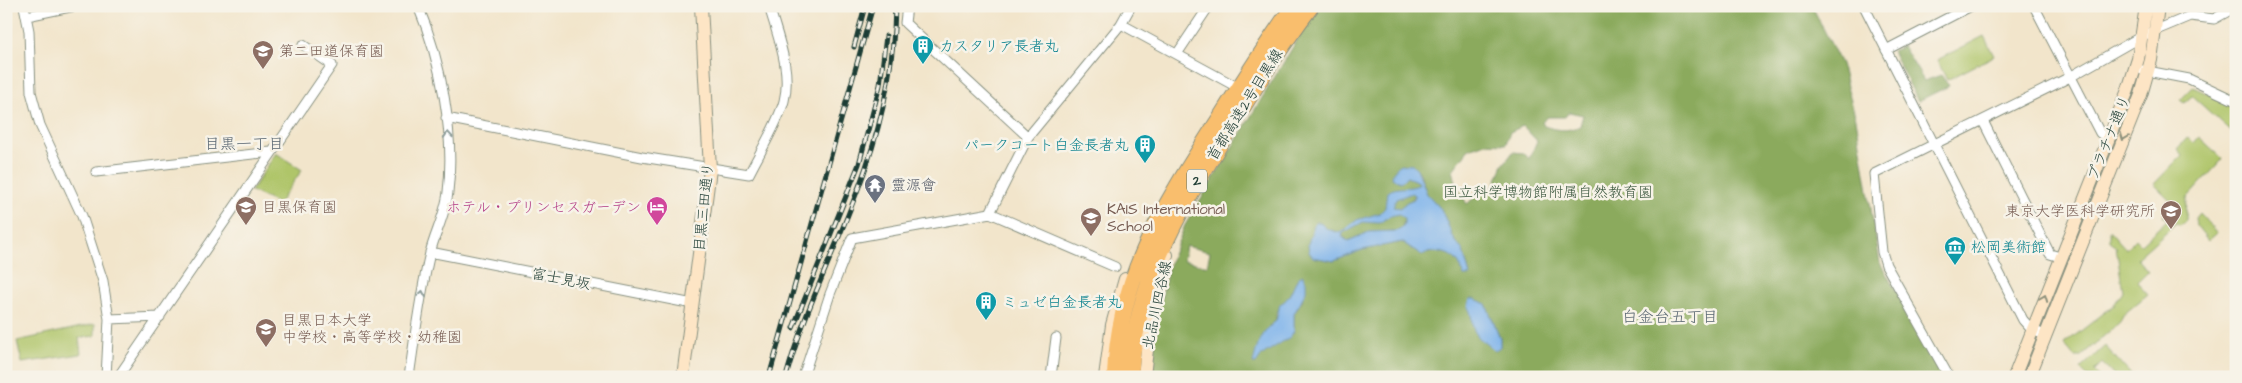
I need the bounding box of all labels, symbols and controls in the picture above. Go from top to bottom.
building icon: カスタリア長者丸 [911,34,935,65]
place label: カスタリア長者丸 [939,36,1059,57]
school or university icon: 第二田道保育園 [251,39,275,70]
place label: 第二田道保育園 [279,41,384,62]
street label: 首都高速2号目黒線 [1202,45,1288,165]
street label: プラチナ通り [2082,92,2136,184]
one-way arrow [442,131,453,139]
district label: 目黒一丁目 [204,133,284,155]
building icon: パークコート白金長者丸 [1133,133,1157,164]
one-way arrow [2120,133,2130,141]
place label: パークコート白金長者丸 [964,135,1129,156]
street label: 目黒三田通り [689,161,719,253]
road number: 2 [1187,170,1207,192]
temple icon: 靈源會 [863,173,887,204]
place label: 靈源會 [891,175,936,196]
park label: 国立科学博物館附属自然教育園 [1443,182,1653,203]
school or university icon: 目黒保育園 [234,195,258,226]
hotel icon: ホテル・プリンセスガーデン [645,195,669,226]
place label: 目黒保育園 [262,197,337,218]
place label: ホテル・プリンセスガーデン [446,197,641,218]
place label: KAIS International School [1107,199,1225,237]
school or university icon: 東京大学医科学研究所 [2159,199,2183,230]
place label: 東京大学医科学研究所 [2005,201,2155,222]
school or university icon: KAIS International School [1079,206,1103,237]
museum icon: 松岡美術館 [1943,235,1967,266]
place label: 松岡美術館 [1971,237,2046,258]
street label: 北品川四谷線 [1137,259,1177,351]
street label: 富士見坂 [530,263,592,295]
one-way arrow [416,290,427,298]
building icon: ミュゼ白金長者丸 [974,290,998,321]
place label: ミュゼ白金長者丸 [1002,292,1122,313]
one-way arrow [2038,295,2048,303]
district label: 白金台五丁目 [1622,306,1718,328]
place label: 目黒日本大学 中学校・高等学校・幼稚園 [282,310,462,348]
school or university icon: 目黒日本大学 中学校・高等学校・幼稚園 [254,317,278,348]

